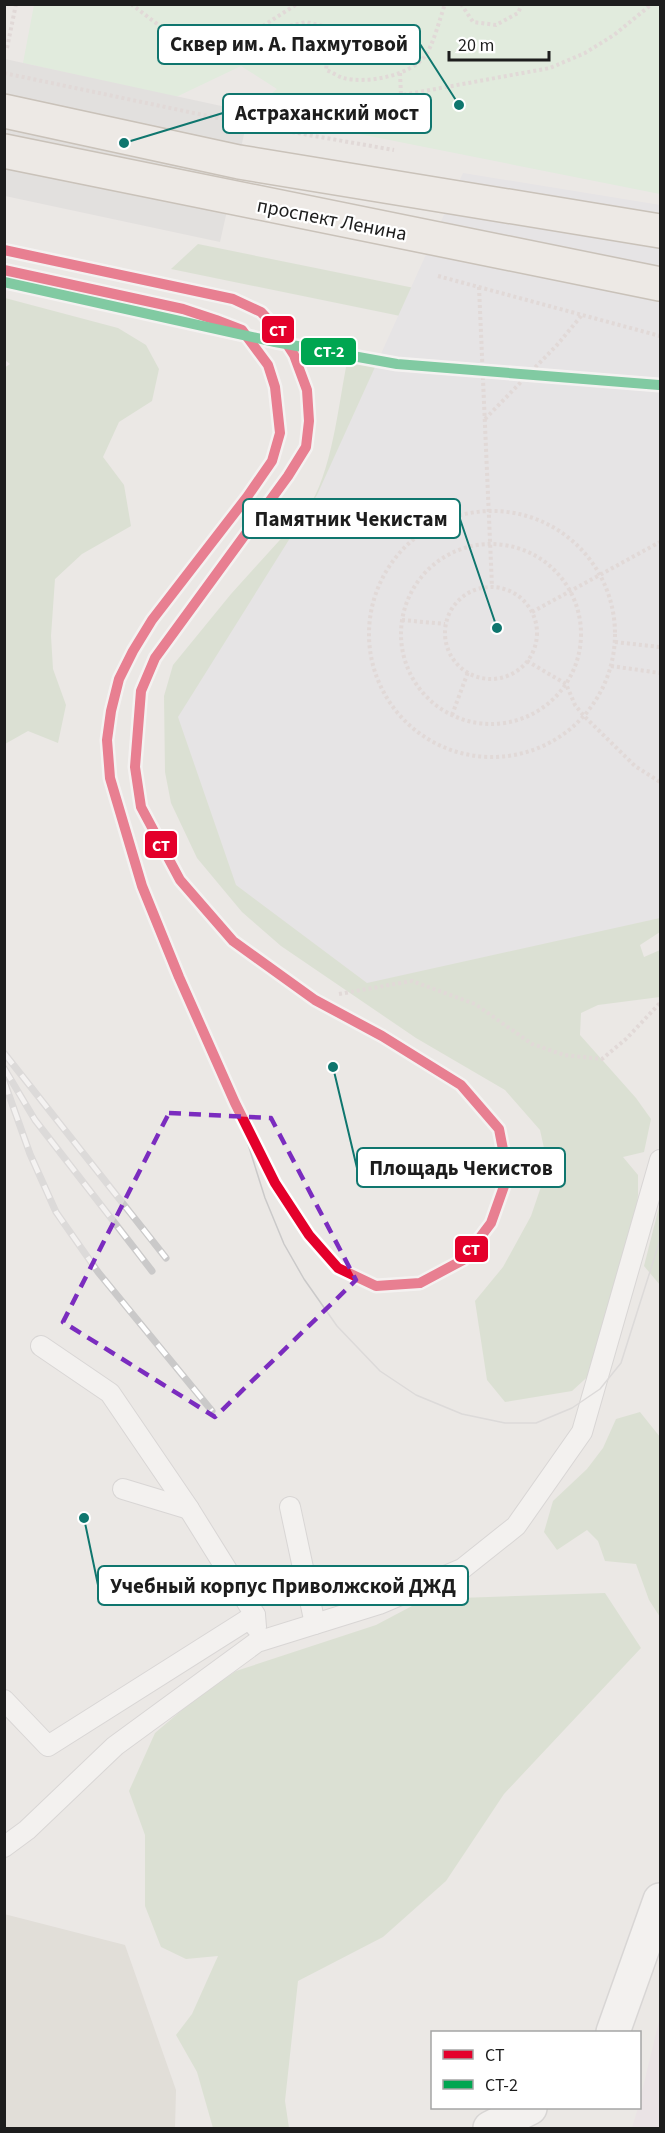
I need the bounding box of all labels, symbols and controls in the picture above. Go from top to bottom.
scale bar [449,24,550,62]
callout: Сквер им. А. Пахмутовой [158,25,420,64]
text: Сквер им. А. Пахмутовой [170,29,408,59]
text: 20 m [458,33,494,58]
callout: Астраханский мост [223,94,431,133]
text: Астраханский мост [234,98,419,128]
street label: проспект Ленина [254,192,409,248]
line badge: СТ [261,315,295,344]
text: СТ [269,320,287,342]
line badge: СТ-2 [300,337,357,366]
text: СТ-2 [314,341,344,363]
callout: Памятник Чекистам [243,499,460,538]
text: Памятник Чекистам [254,504,448,534]
line badge: СТ [144,830,178,859]
text: СТ [152,835,170,857]
callout: Площадь Чекистов [357,1148,565,1187]
text: Площадь Чекистов [369,1153,553,1183]
line badge: СТ [454,1235,489,1263]
text: СТ [462,1239,480,1261]
callout: Учебный корпус Приволжской ДЖД [98,1566,468,1605]
text: Учебный корпус Приволжской ДЖД [110,1571,456,1601]
legend [431,2031,641,2109]
text: СТ [485,2043,505,2068]
text: СТ-2 [485,2073,518,2098]

